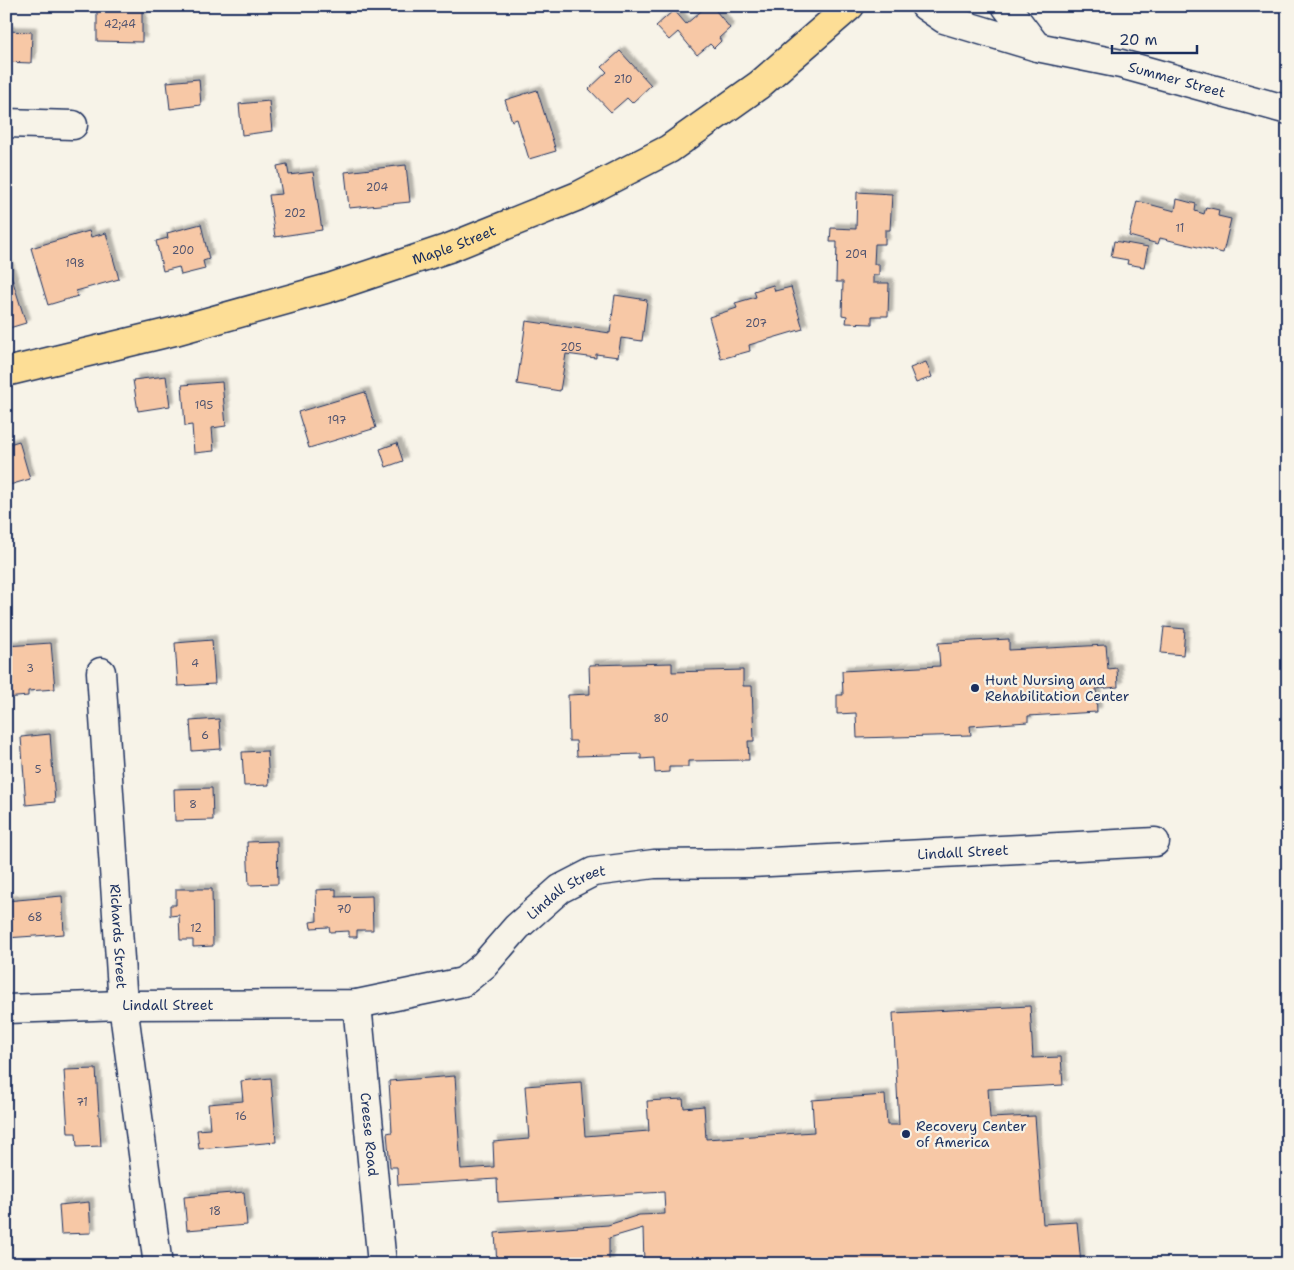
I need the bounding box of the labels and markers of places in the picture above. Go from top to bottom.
place label: Hunt Nursing and Rehabilitation Center [985,671,1130,705]
marker: Hunt Nursing and Rehabilitation Center [969,682,981,694]
place label: Recovery Center of America [916,1117,1027,1151]
marker: Recovery Center of America [900,1128,912,1140]

